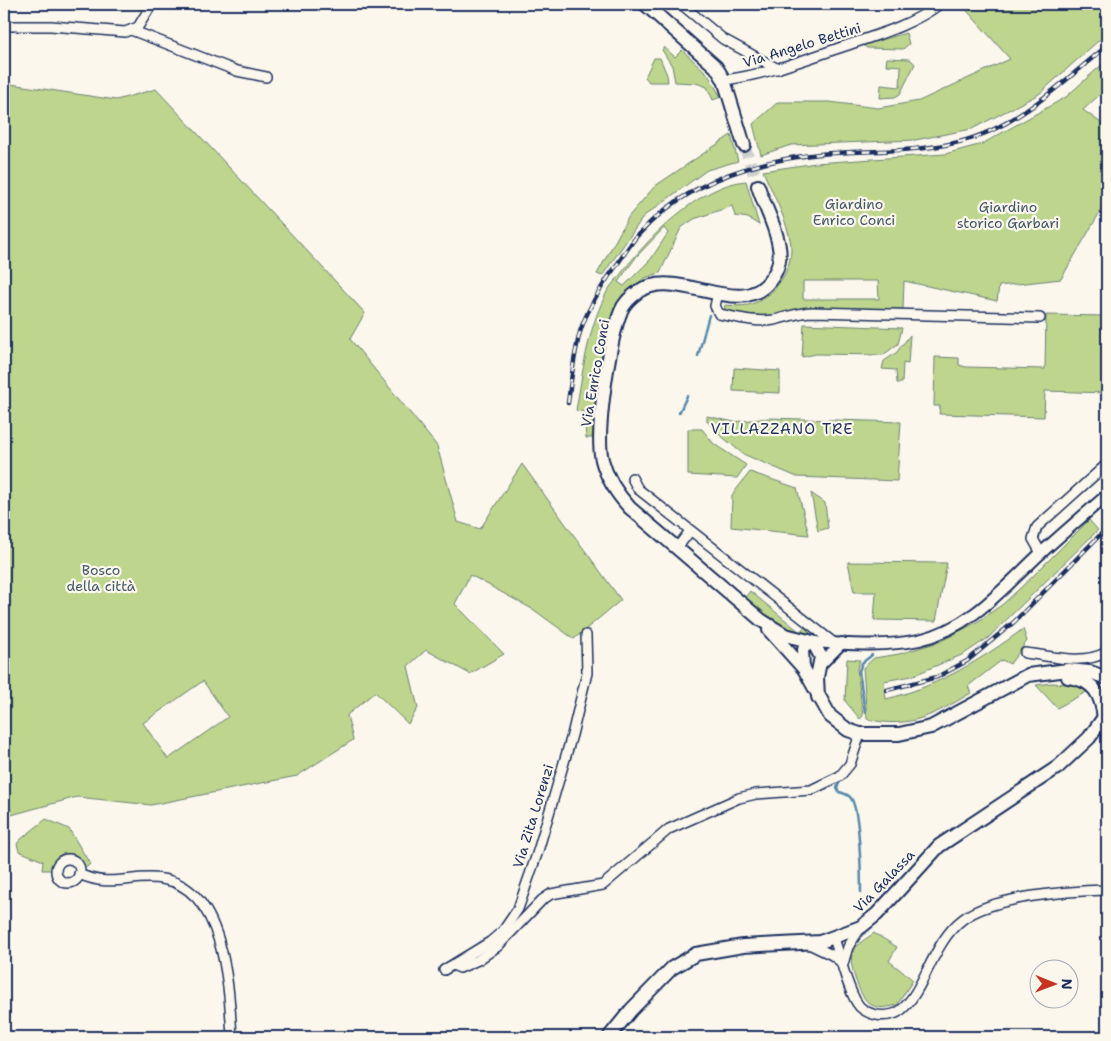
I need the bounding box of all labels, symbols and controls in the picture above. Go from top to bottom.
street label: Via Angelo Bettini [741,18,863,72]
park label: Giardino Enrico Conci [813,195,895,229]
park label: Giardino storico Garbari [957,198,1059,232]
street label: Via Enrico Conci [577,318,613,428]
district label: VILLAZZANO TRE [710,419,854,439]
park label: Bosco della città [66,561,136,595]
street label: Via Zita Lorenzi [509,762,557,870]
street label: Via Galassa [849,845,919,916]
north arrow [1028,958,1078,1008]
text: N [1058,979,1076,990]

